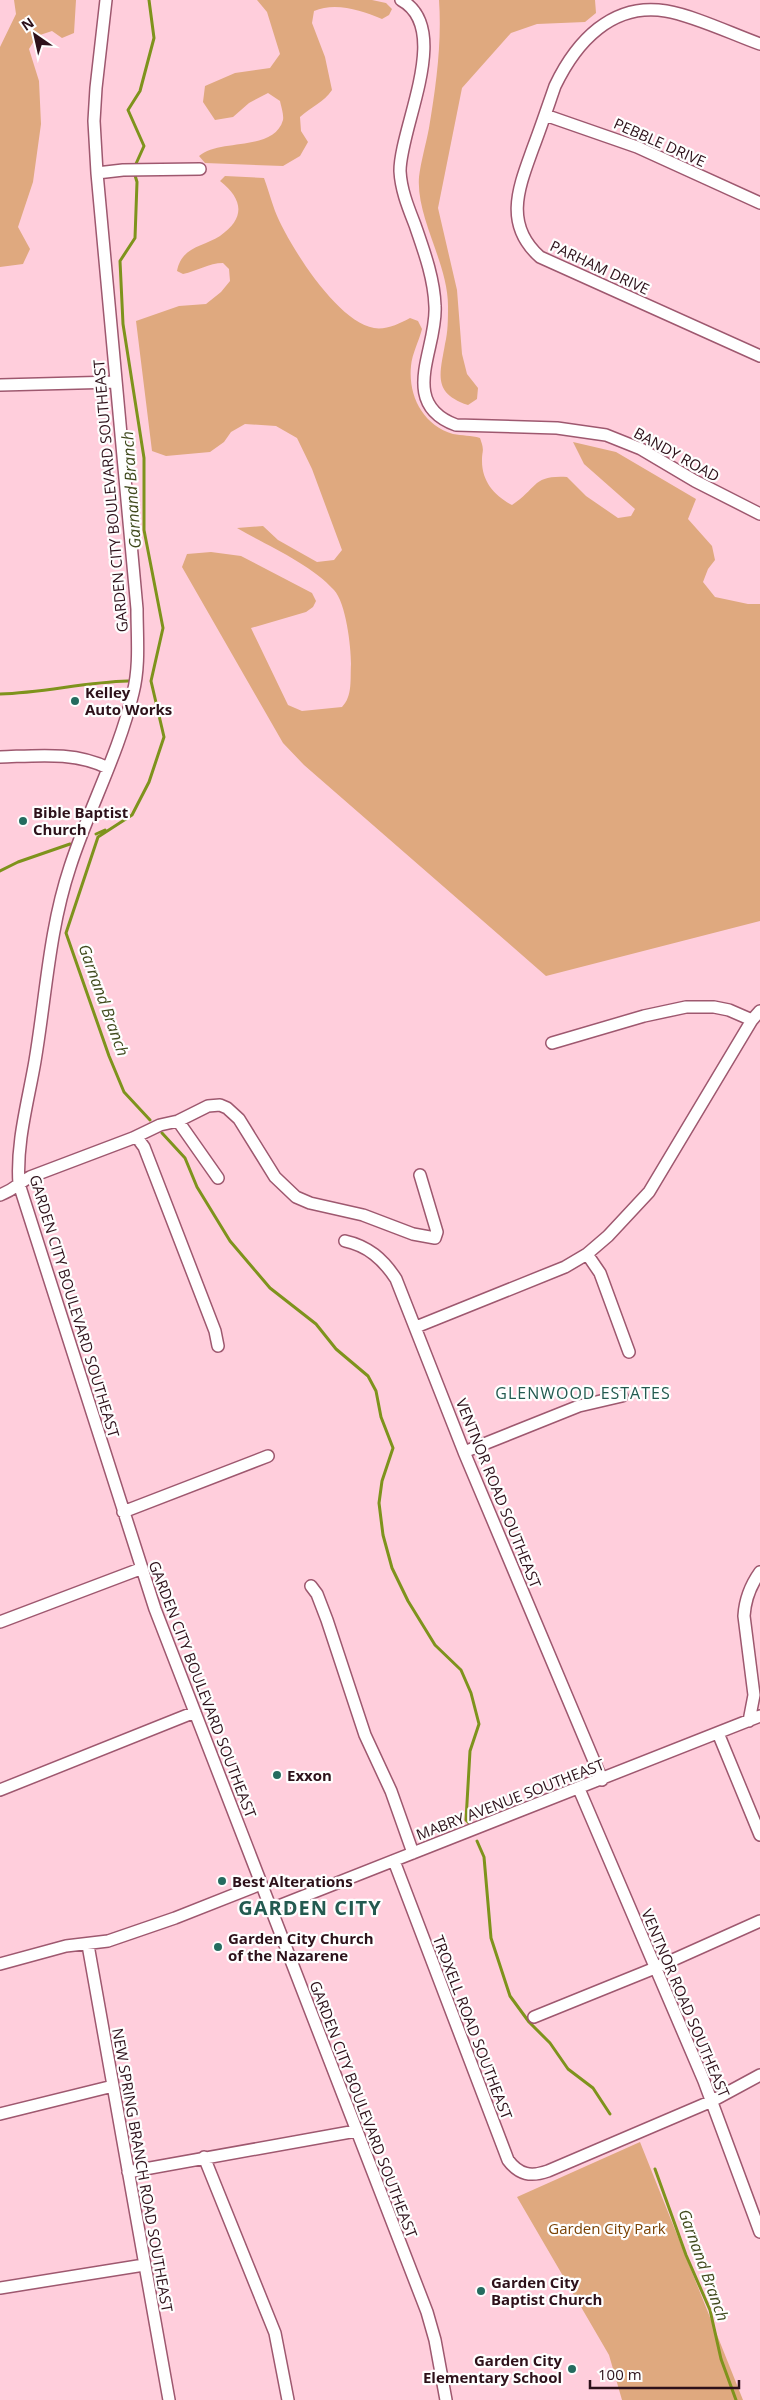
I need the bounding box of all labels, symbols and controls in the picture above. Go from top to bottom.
north arrow [10,10,60,60]
text: N [17,13,37,35]
street label: PEBBLE DRIVE [611,113,709,171]
street label: PARHAM DRIVE [547,235,653,299]
street label: GARDEN CITY BOULEVARD SOUTHEAST [88,358,132,633]
street label: BANDY ROAD [631,422,723,486]
water label: Garnand Branch [116,430,146,550]
place label: Kelley Auto Works [85,682,172,719]
marker: Kelley Auto Works [69,695,81,707]
place label: Bible Baptist Church [33,802,129,839]
marker: Bible Baptist Church [17,815,29,827]
water label: Garnand Branch [74,941,134,1059]
street label: GARDEN CITY BOULEVARD SOUTHEAST [25,1172,125,1440]
district label: GLENWOOD ESTATES [495,1382,671,1404]
street label: VENTNOR ROAD SOUTHEAST [452,1395,546,1591]
street label: GARDEN CITY BOULEVARD SOUTHEAST [145,1558,262,1821]
street label: MABRY AVENUE SOUTHEAST [413,1754,608,1844]
place label: Exxon [287,1765,332,1785]
marker: Exxon [271,1769,283,1781]
place label: Best Alterations [232,1871,353,1891]
marker: Best Alterations [216,1875,228,1887]
district label: GARDEN CITY [238,1894,382,1921]
street label: VENTNOR ROAD SOUTHEAST [637,1906,735,2101]
place label: Garden City Church of the Nazarene [228,1928,374,1965]
street label: TROXELL ROAD SOUTHEAST [429,1932,518,2122]
marker: Garden City Church of the Nazarene [212,1941,224,1953]
street label: GARDEN CITY BOULEVARD SOUTHEAST [306,1978,423,2241]
street label: NEW SPRING BRANCH ROAD SOUTHEAST [108,2026,178,2314]
water label: Garnand Branch [674,2206,734,2324]
park label: Garden City Park [548,2218,666,2238]
place label: Garden City Baptist Church [491,2272,602,2309]
marker: Garden City Baptist Church [475,2285,487,2297]
place label: Garden City Elementary School [423,2350,562,2387]
scale bar [590,2358,739,2390]
marker: Garden City Elementary School [566,2363,578,2375]
text: 100 m [598,2364,642,2384]

